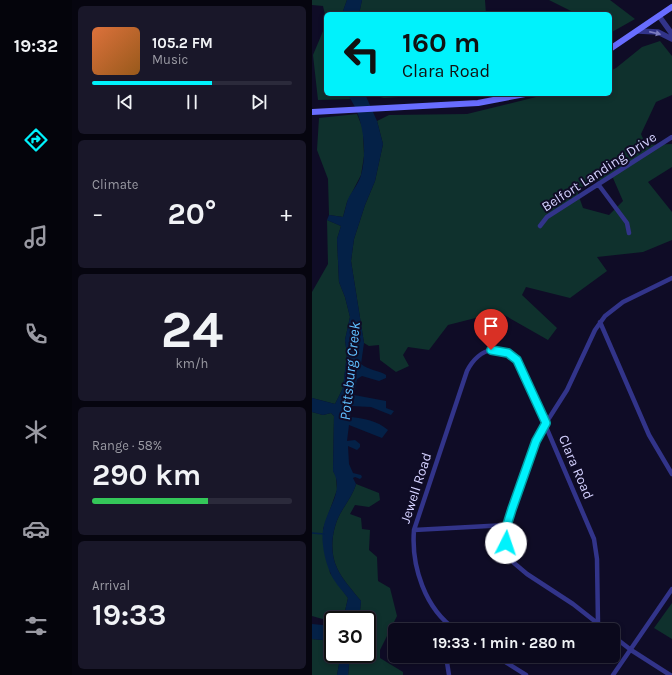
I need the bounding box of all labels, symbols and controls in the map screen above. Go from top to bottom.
text: 160 m [402,26,480,59]
icon: left [336,28,388,80]
one-way arrow [649,30,662,36]
text: 105.2 FM [152,34,213,52]
text: 19:32 [14,35,58,57]
text: Music [152,52,188,67]
text: Clara Road [402,60,490,82]
icon: previous [114,91,136,113]
icon: pause [181,91,203,113]
icon: next [248,91,270,113]
icon: directions [22,126,50,154]
street label: Belfort Landing Drive [538,129,660,215]
text: Climate [92,177,138,192]
text: 20° [168,196,216,232]
text: − [92,201,104,227]
text: + [280,201,292,227]
icon: music [22,223,50,251]
text: 24 [161,299,223,360]
pin [474,309,508,350]
icon: arrive [480,315,502,337]
icon: phone [22,320,50,348]
water label: Pottsburg Creek [336,321,364,421]
text: km/h [176,356,208,371]
icon: climate [22,418,50,446]
street label: Clara Road [555,432,597,502]
text: Range · 58% [92,438,162,453]
street label: Jewell Road [397,450,435,526]
text: 290 km [92,457,201,493]
icon: car [22,515,50,543]
position arrow [485,522,527,564]
text: Arrival [92,578,130,593]
text: 19:33 [92,597,166,633]
speed limit sign: 30 [324,611,376,663]
icon: filters [22,612,50,640]
text: 19:33 · 1 min · 280 m [433,634,575,652]

